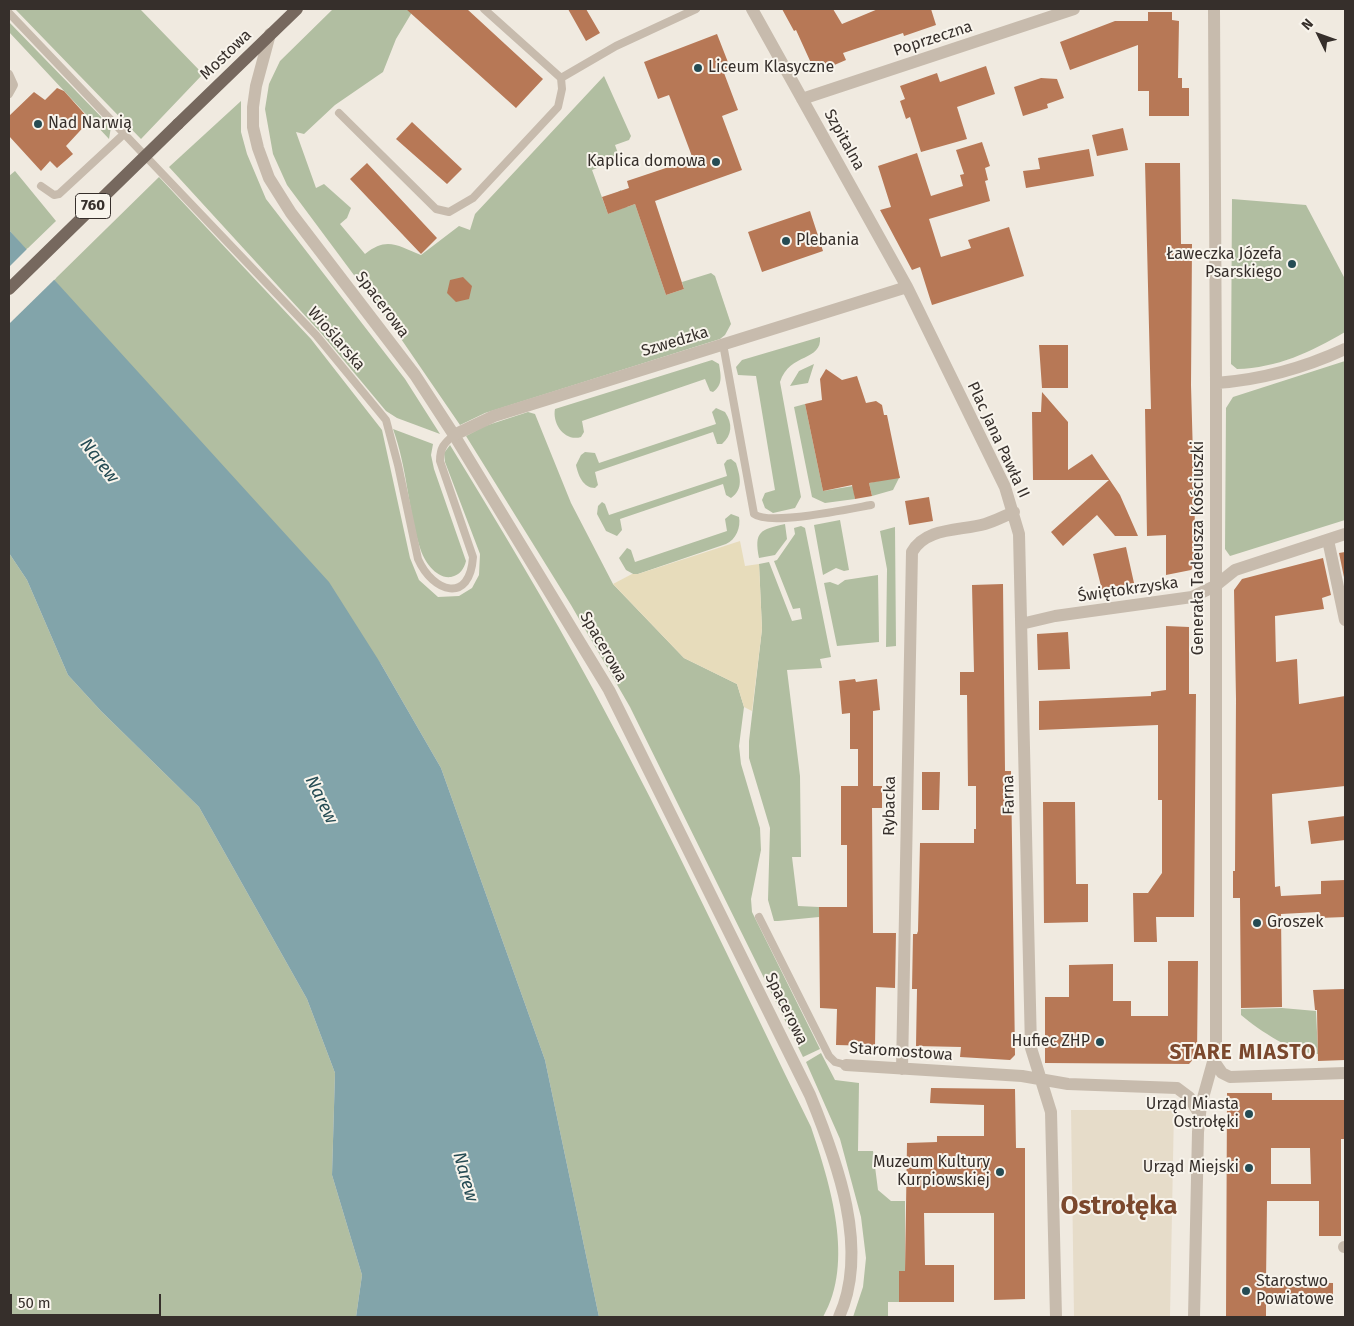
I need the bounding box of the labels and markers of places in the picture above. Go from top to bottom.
place label: Liceum Klasyczne [708,58,834,78]
marker: Liceum Klasyczne [692,62,704,74]
place label: Nad Narwią [48,114,132,134]
marker: Nad Narwią [32,118,44,130]
place label: Kaplica domowa [587,152,706,172]
marker: Kaplica domowa [710,156,722,168]
place label: Plebania [796,231,859,251]
marker: Plebania [780,235,792,247]
place label: Ławeczka Józefa Psarskiego [1166,245,1282,283]
marker: Ławeczka Józefa Psarskiego [1286,258,1298,270]
place label: Groszek [1267,913,1323,933]
marker: Groszek [1251,917,1263,929]
place label: Hufiec ZHP [1011,1032,1090,1052]
marker: Hufiec ZHP [1094,1036,1106,1048]
place label: Urząd Miasta Ostrołęki [1146,1095,1239,1133]
marker: Urząd Miasta Ostrołęki [1243,1108,1255,1120]
place label: Muzeum Kultury Kurpiowskiej [873,1153,990,1191]
place label: Urząd Miejski [1143,1158,1239,1178]
marker: Urząd Miejski [1243,1162,1255,1174]
marker: Muzeum Kultury Kurpiowskiej [994,1166,1006,1178]
place label: Starostwo Powiatowe [1256,1272,1334,1310]
marker: Starostwo Powiatowe [1240,1285,1252,1297]

